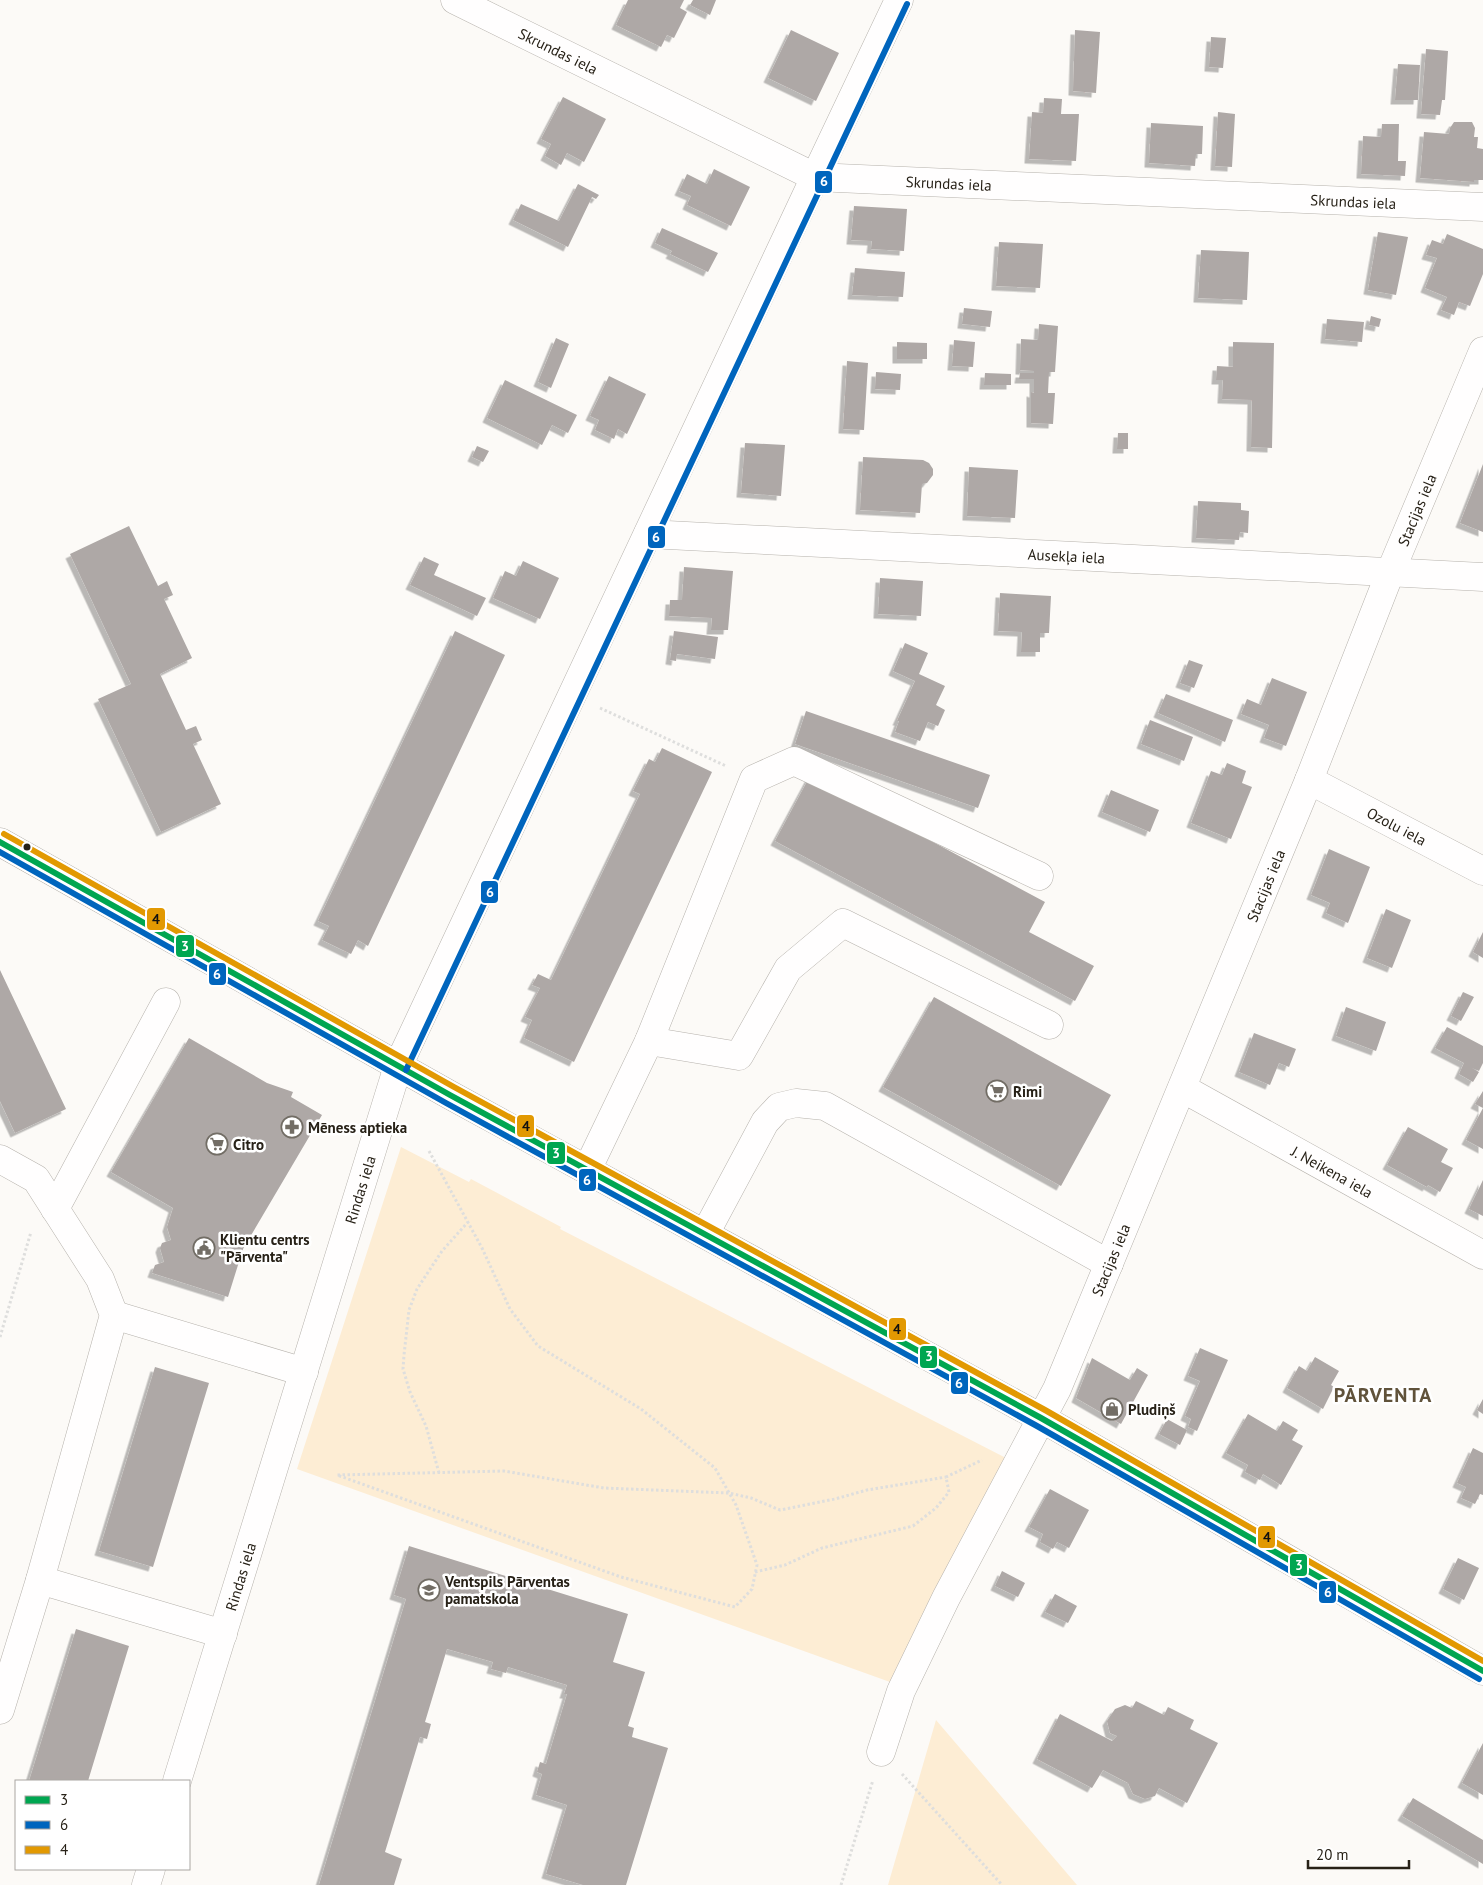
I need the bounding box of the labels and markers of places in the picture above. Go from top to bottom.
unlabelled marker [22,842,32,852]
supermarket icon: Rimi [985,1079,1009,1103]
place label: Rimi [1013,1082,1042,1101]
pharmacy icon: Mēness aptieka [280,1115,304,1139]
place label: Mēness aptieka [308,1118,407,1137]
supermarket icon: Citro [205,1132,229,1156]
place label: Citro [233,1135,264,1154]
place label: Klientu centrs "Pārventa" [220,1230,310,1266]
public building icon: Klientu centrs "Pārventa" [192,1236,216,1260]
shop icon: Pludiņš [1100,1397,1124,1421]
place label: Pludiņš [1128,1400,1176,1420]
place label: Ventspils Pārventas pamatskola [444,1572,570,1608]
school or university icon: Ventspils Pārventas pamatskola [417,1578,441,1602]

